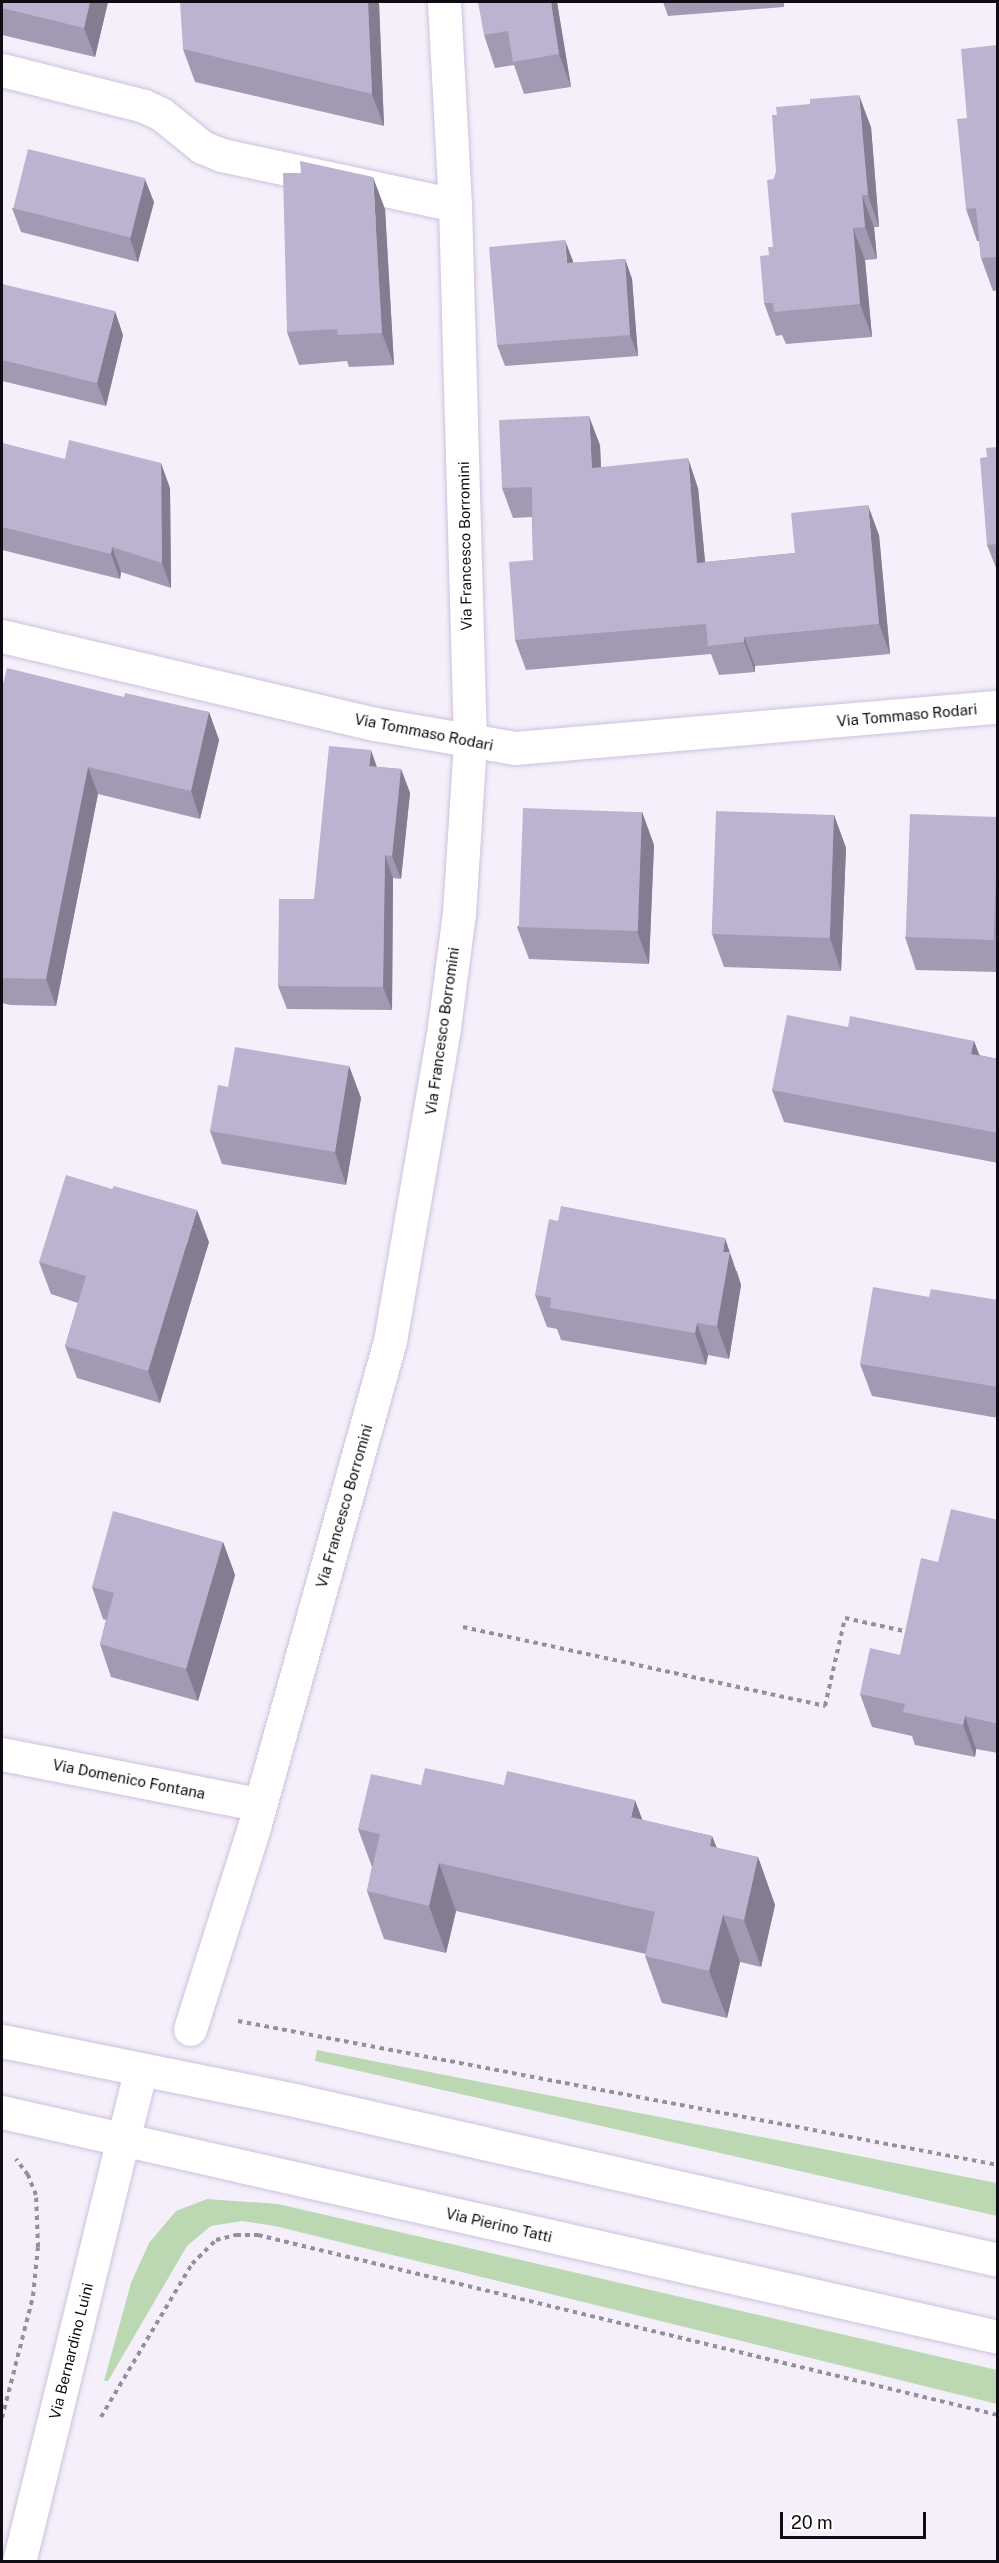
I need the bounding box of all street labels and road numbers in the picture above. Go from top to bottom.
street label: Via Francesco Borromini [455,461,475,631]
street label: Via Tommaso Rodari [836,700,978,730]
street label: Via Tommaso Rodari [353,710,495,754]
street label: Via Francesco Borromini [421,946,463,1116]
street label: Via Francesco Borromini [312,1422,376,1590]
street label: Via Domenico Fontana [51,1755,207,1803]
street label: Via Pierino Tatti [444,2204,554,2246]
street label: Via Bernardino Luini [45,2281,97,2421]

